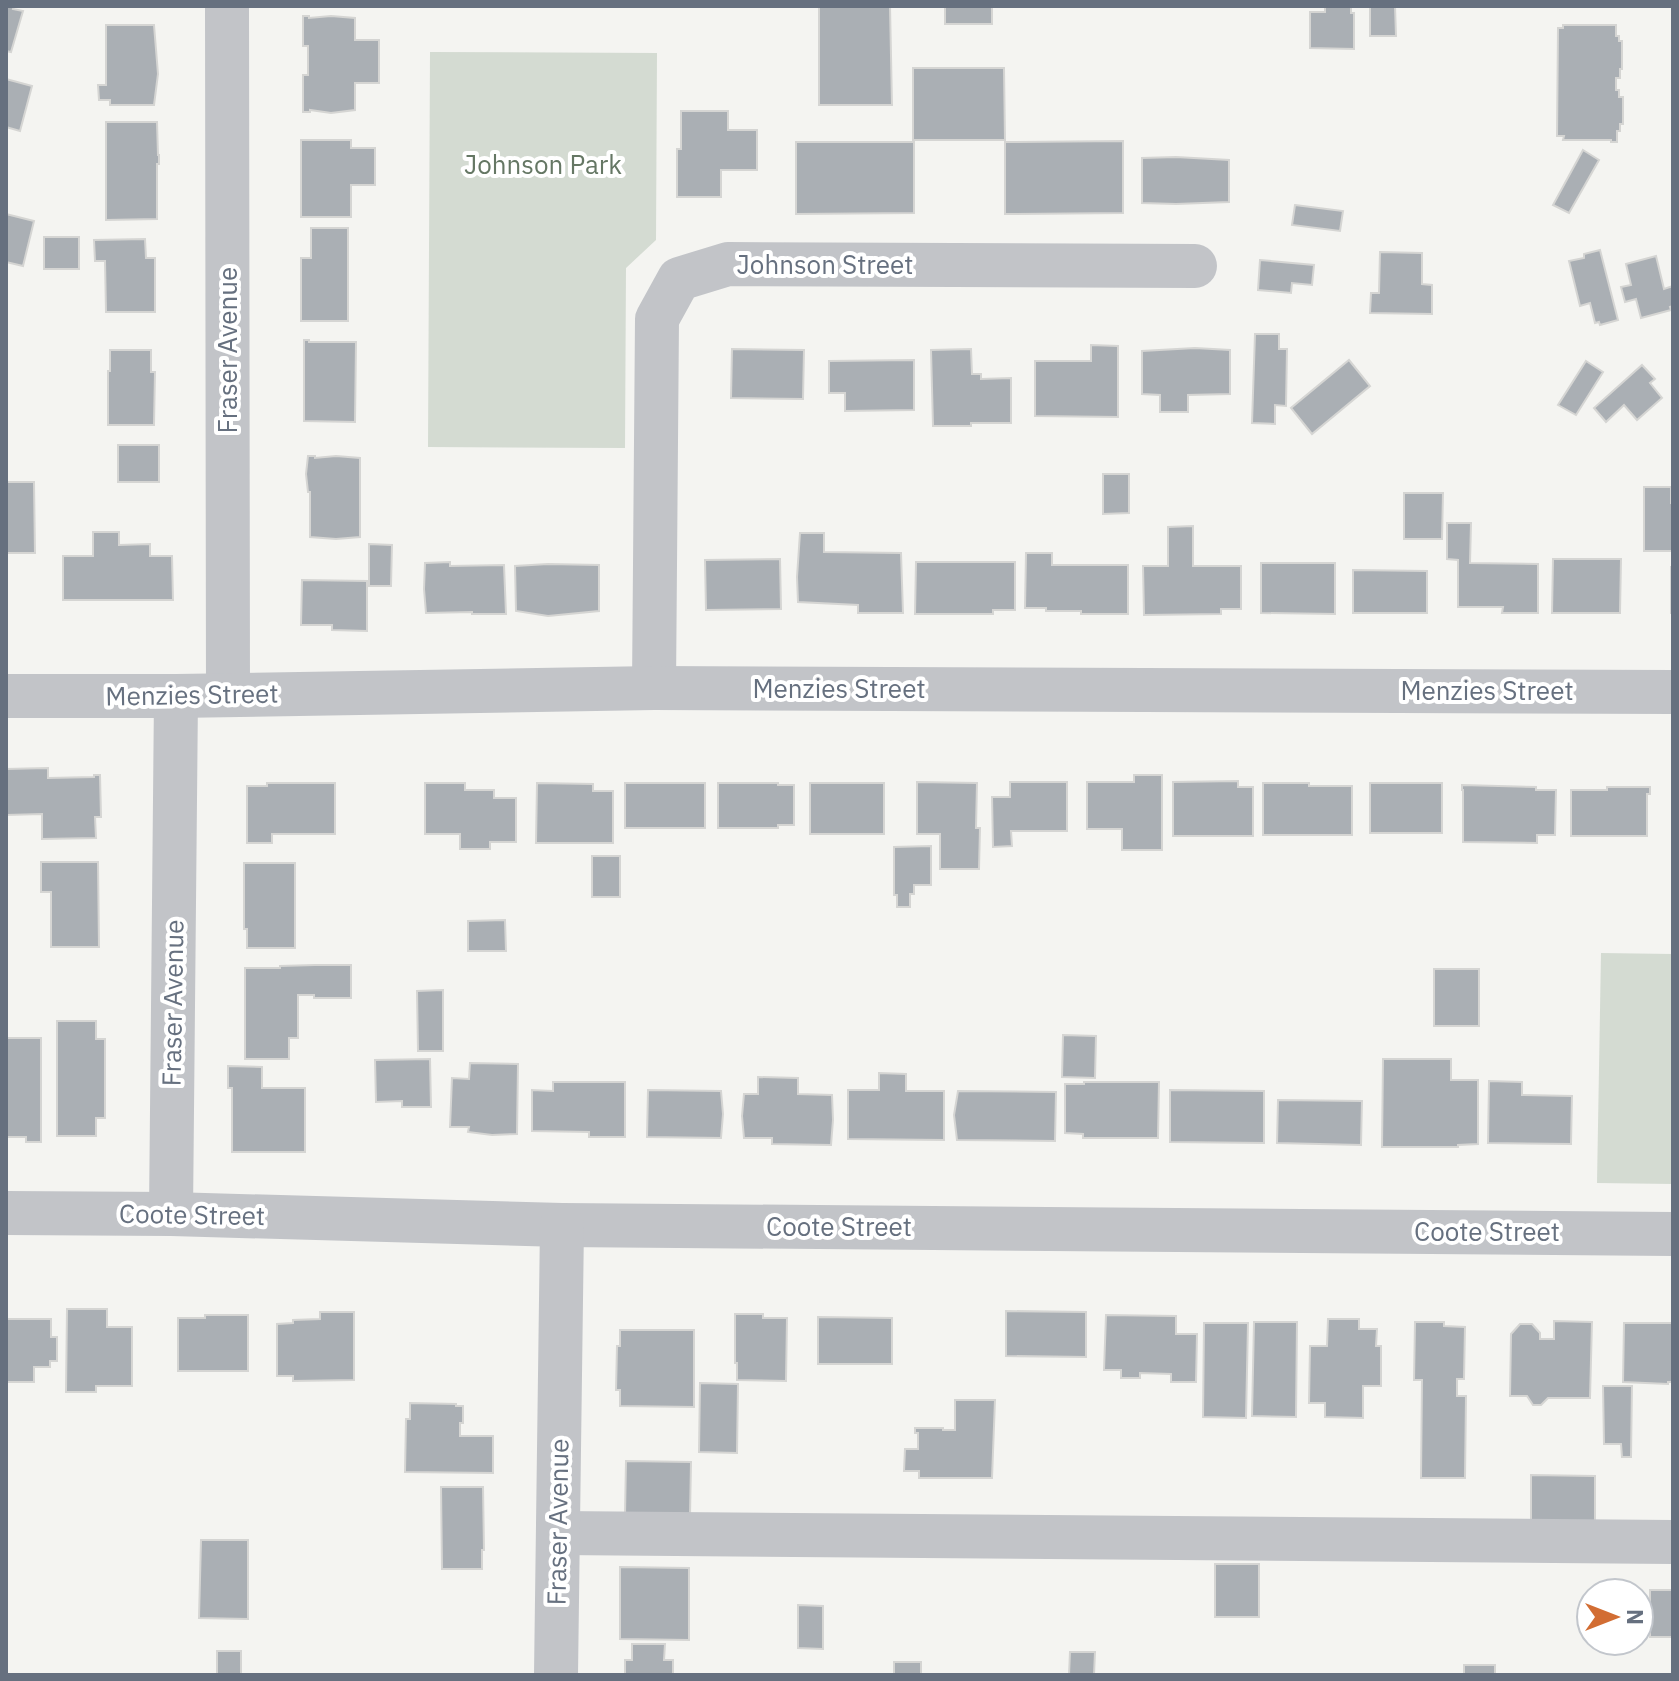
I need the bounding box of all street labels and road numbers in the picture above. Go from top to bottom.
street label: Johnson Street [737,247,913,281]
street label: Fraser Avenue [210,267,244,433]
street label: Menzies Street [752,671,926,705]
street label: Menzies Street [1400,673,1574,707]
street label: Menzies Street [105,675,279,713]
street label: Fraser Avenue [154,919,190,1087]
street label: Coote Street [119,1196,265,1232]
street label: Coote Street [766,1209,912,1243]
street label: Coote Street [1414,1214,1560,1248]
street label: Fraser Avenue [539,1438,575,1606]

